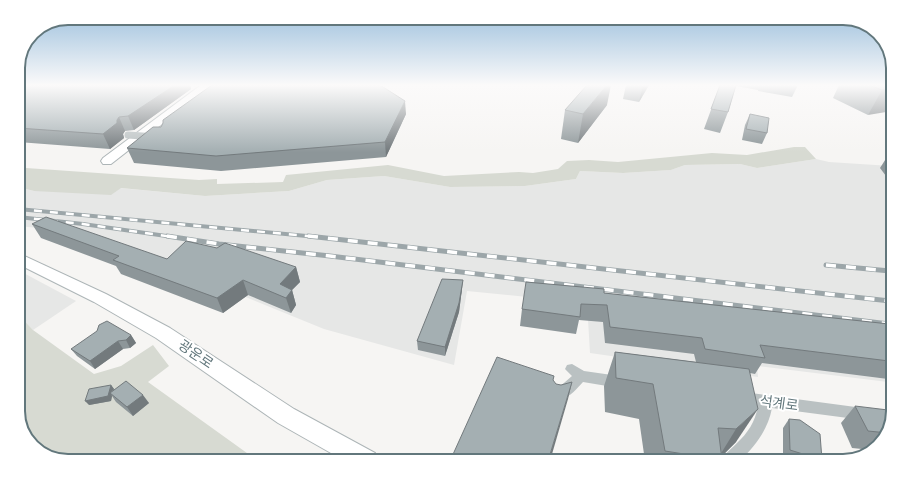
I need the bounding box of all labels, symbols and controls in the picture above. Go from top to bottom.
street label: 광운로 [176,337,217,372]
street label: 석계로 [759,392,799,414]

